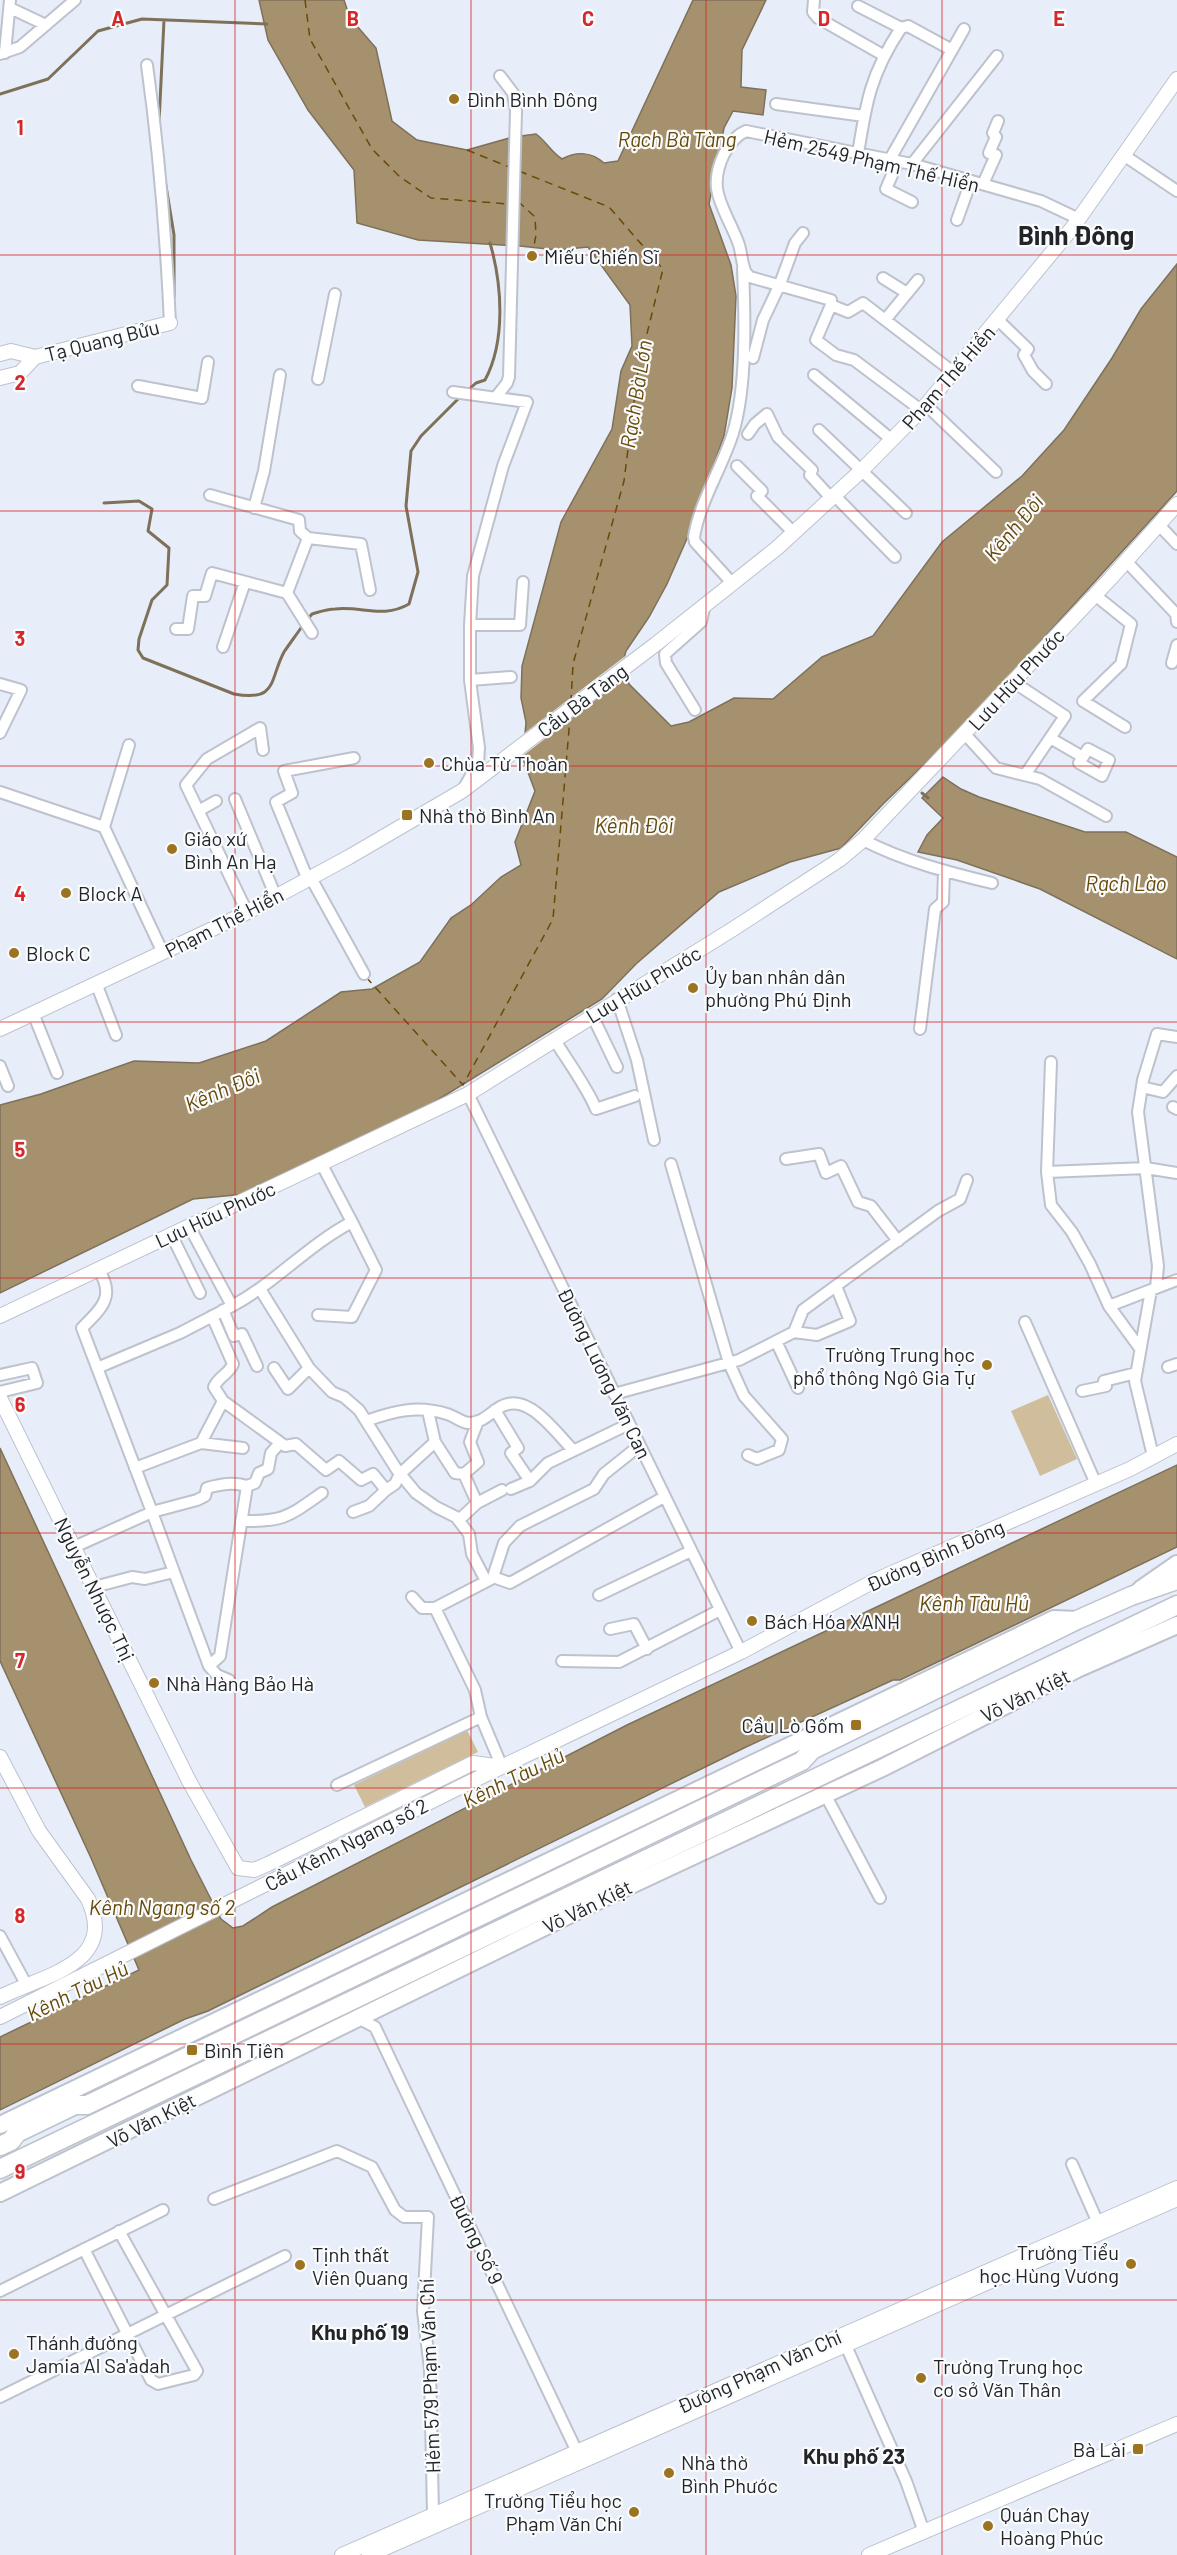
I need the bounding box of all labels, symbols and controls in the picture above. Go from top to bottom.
text: A [111,6,125,30]
text: B [347,6,359,30]
text: C [582,6,594,30]
text: D [818,6,830,30]
text: E [1053,6,1065,30]
place label: Đình Bình Đông [466,87,598,111]
marker: Đình Bình Đông [447,92,461,106]
text: 1 [16,115,24,139]
street label: Hẻm 2549 Phạm Thế Hiển [762,124,982,196]
water label: Rạch Bà Tàng [617,126,737,151]
district label: Bình Đông [1018,219,1134,250]
place label: Miếu Chiến Sĩ [544,244,660,268]
marker: Miếu Chiến Sĩ [525,249,539,263]
street label: Tạ Quang Bửu [42,314,162,366]
street label: Phạm Thế Hiển [896,320,1000,434]
water label: Rạch Bà Lớn [614,338,656,450]
text: 2 [14,370,26,394]
water label: Kênh Đôi [978,488,1048,565]
street label: Lưu Hữu Phước [963,623,1069,735]
text: 3 [15,626,25,650]
street label: Cầu Bà Tàng [532,658,632,742]
place label: Chùa Từ Thoàn [441,751,568,775]
marker: Chùa Từ Thoàn [422,756,436,770]
place label: Nhà thờ Bình An [419,803,555,827]
marker: Nhà thờ Bình An [400,808,414,822]
water label: Kênh Đôi [594,812,674,837]
place label: Giáo xứ Bình An Hạ [184,826,277,873]
marker: Giáo xứ Bình An Hạ [165,842,179,856]
water label: Rạch Lào [1085,870,1167,895]
text: 4 [14,881,26,905]
place label: Block A [78,881,143,905]
street label: Phạm Thế Hiển [161,882,287,962]
marker: Block A [59,886,73,900]
street label: Lưu Hữu Phước [581,940,705,1028]
place label: Block C [26,941,91,965]
marker: Block C [7,946,21,960]
place label: Ủy ban nhân dân phường Phú Định [705,964,851,1011]
marker: Ủy ban nhân dân phường Phú Định [686,981,700,995]
water label: Kênh Đôi [181,1062,264,1116]
text: 5 [15,1137,26,1161]
street label: Lưu Hữu Phước [151,1176,279,1252]
street label: Đường Lương Văn Can [553,1283,657,1463]
place label: Trường Trung học phổ thông Ngô Gia Tự [793,1342,976,1389]
marker: Trường Trung học phổ thông Ngô Gia Tự [980,1358,994,1372]
text: 6 [15,1392,26,1416]
street label: Nguyễn Nhược Thị [50,1513,140,1665]
street label: Đường Bình Đông [862,1514,1008,1596]
water label: Kênh Tàu Hủ [919,1590,1029,1615]
place label: Bách Hóa XANH [764,1609,900,1633]
marker: Bách Hóa XANH [745,1614,759,1628]
text: 7 [15,1648,25,1672]
street label: Võ Văn Kiệt [976,1663,1074,1727]
place label: Nhà Hàng Bảo Hà [166,1671,314,1695]
marker: Nhà Hàng Bảo Hà [147,1676,161,1690]
place label: Cầu Lò Gốm [742,1713,844,1737]
marker: Cầu Lò Gốm [849,1718,863,1732]
water label: Kênh Tàu Hủ [458,1742,568,1812]
street label: Cầu Kênh Ngang số 2 [260,1792,432,1896]
street label: Võ Văn Kiệt [538,1874,636,1938]
water label: Kênh Ngang số 2 [89,1894,235,1919]
text: 8 [15,1903,26,1927]
water label: Kênh Tàu Hủ [22,1955,132,2025]
place label: Bình Tiên [204,2038,284,2062]
marker: Bình Tiên [185,2043,199,2057]
street label: Võ Văn Kiệt [103,2087,199,2153]
text: 9 [15,2159,25,2183]
street label: Đường Số 9 [445,2190,509,2288]
place label: Trường Tiểu học Hùng Vương [979,2240,1119,2287]
place label: Tịnh thất Viên Quang [312,2242,408,2289]
marker: Trường Tiểu học Hùng Vương [1124,2257,1138,2271]
marker: Tịnh thất Viên Quang [293,2258,307,2272]
street label: Hẻm 579 Phạm Văn Chí [414,2278,444,2474]
district label: Khu phố 19 [311,2319,409,2344]
street label: Đường Phạm Văn Chí [673,2324,845,2418]
place label: Thánh đường Jamia Al Sa'adah [26,2330,170,2377]
marker: Thánh đường Jamia Al Sa'adah [7,2347,21,2361]
place label: Trường Trung học cơ sở Văn Thân [933,2354,1083,2401]
marker: Trường Trung học cơ sở Văn Thân [914,2371,928,2385]
place label: Bà Lài [1073,2437,1126,2461]
marker: Bà Lài [1131,2442,1145,2456]
district label: Khu phố 23 [803,2443,905,2468]
place label: Nhà thờ Bình Phước [681,2450,778,2497]
marker: Nhà thờ Bình Phước [662,2466,676,2480]
place label: Trường Tiểu học Phạm Văn Chí [484,2488,622,2535]
place label: Quán Chay Hoàng Phúc [1000,2502,1103,2549]
marker: Trường Tiểu học Phạm Văn Chí [627,2505,641,2519]
marker: Quán Chay Hoàng Phúc [981,2519,995,2533]

